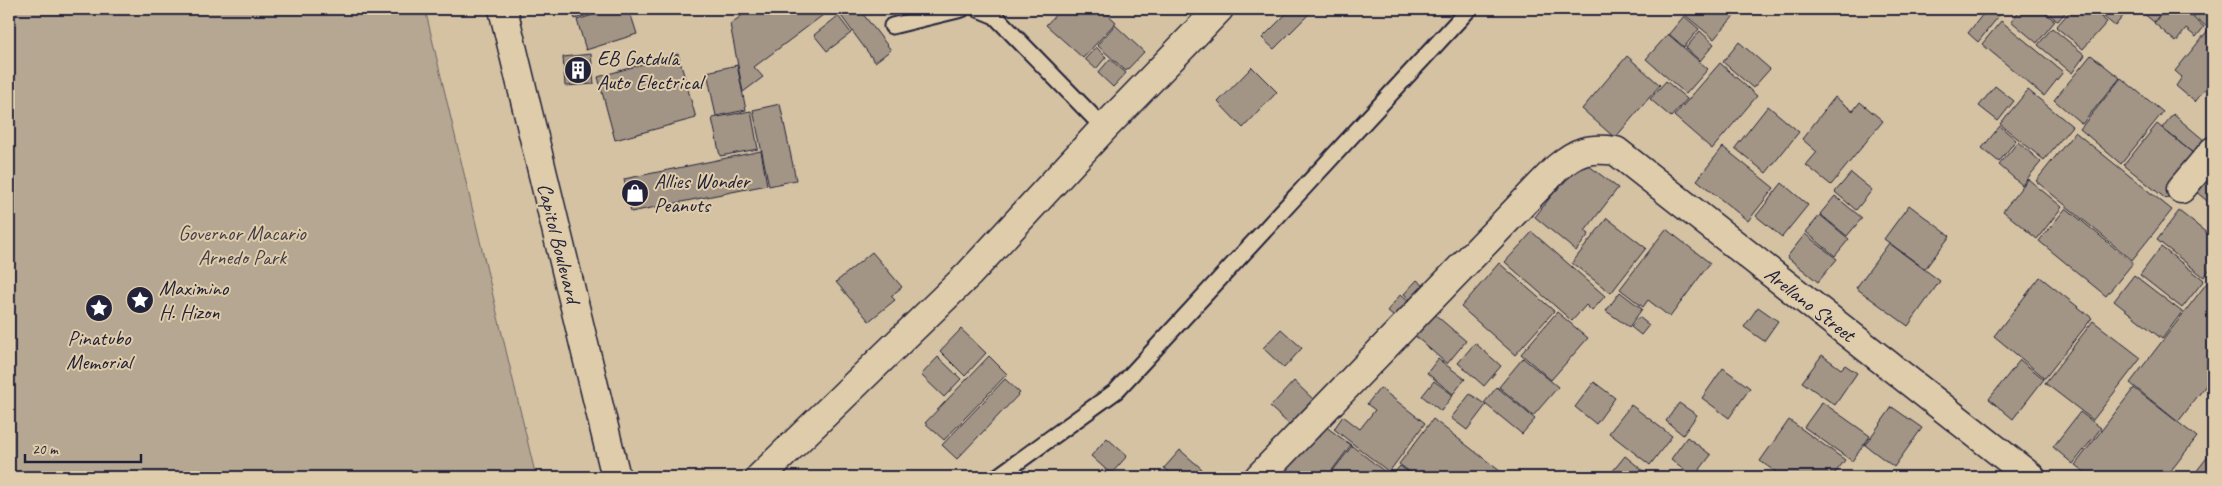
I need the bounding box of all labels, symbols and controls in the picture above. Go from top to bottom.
place label: EB Gatdula Auto Electrical [597,45,706,95]
building icon: EB Gatdula Auto Electrical [563,55,593,85]
place label: Allies Wonder Peanuts [654,168,751,218]
shop icon: Allies Wonder Peanuts [620,178,650,208]
street label: Capitol Boulevard [532,180,587,309]
park label: Governor Macario Arnedo Park [178,220,307,270]
street label: Arellano Street [1760,261,1862,349]
place label: Maximino H. Hizon [159,275,230,325]
place icon: Maximino H. Hizon [125,285,155,315]
place icon: Pinatubo Memorial [84,293,114,323]
place label: Pinatubo Memorial [66,325,135,375]
scale bar [25,431,141,463]
text: 20 m [32,440,59,459]

